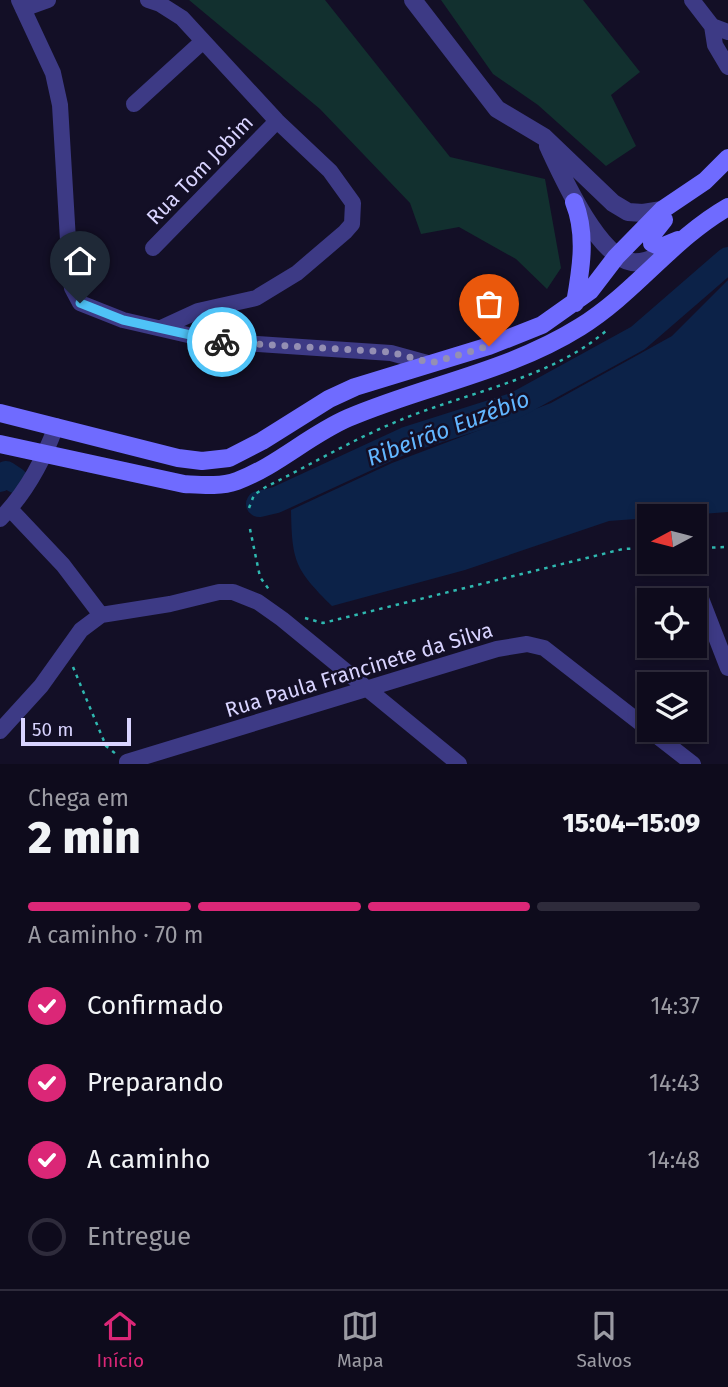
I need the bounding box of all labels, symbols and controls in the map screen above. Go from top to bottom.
street label: Rua Tom Jobim [141,110,259,230]
pin [50,231,110,303]
icon: home [61,242,99,280]
pin [459,274,519,346]
icon: bag [470,285,508,323]
courier [187,307,257,377]
icon: bike [203,323,241,361]
water label: Ribeirão Euzébio [363,384,533,472]
north arrow [637,504,707,574]
map controls [637,504,707,742]
button: locate [637,588,707,658]
street label: Rua Paula Francinete da Silva [222,617,496,723]
button: layers [637,672,707,742]
scale bar [21,715,131,747]
text: 50 m [32,718,73,741]
text: Chega em [28,784,129,812]
text: 15:04–15:09 [562,808,700,839]
text: 2 min [28,810,141,865]
text: A caminho · 70 m [28,921,203,949]
icon: check [28,987,66,1025]
text: Confirmado [87,990,224,1021]
text: 14:37 [651,992,700,1020]
icon: check [28,1064,66,1102]
text: Preparando [87,1067,224,1098]
text: 14:43 [649,1069,700,1097]
icon: check [28,1141,66,1179]
text: A caminho [87,1144,210,1175]
text: 14:48 [647,1146,700,1174]
text: Entregue [87,1221,191,1252]
tab: Início [96,1307,144,1372]
tab: Mapa [337,1307,384,1372]
tab: Salvos [576,1307,632,1372]

